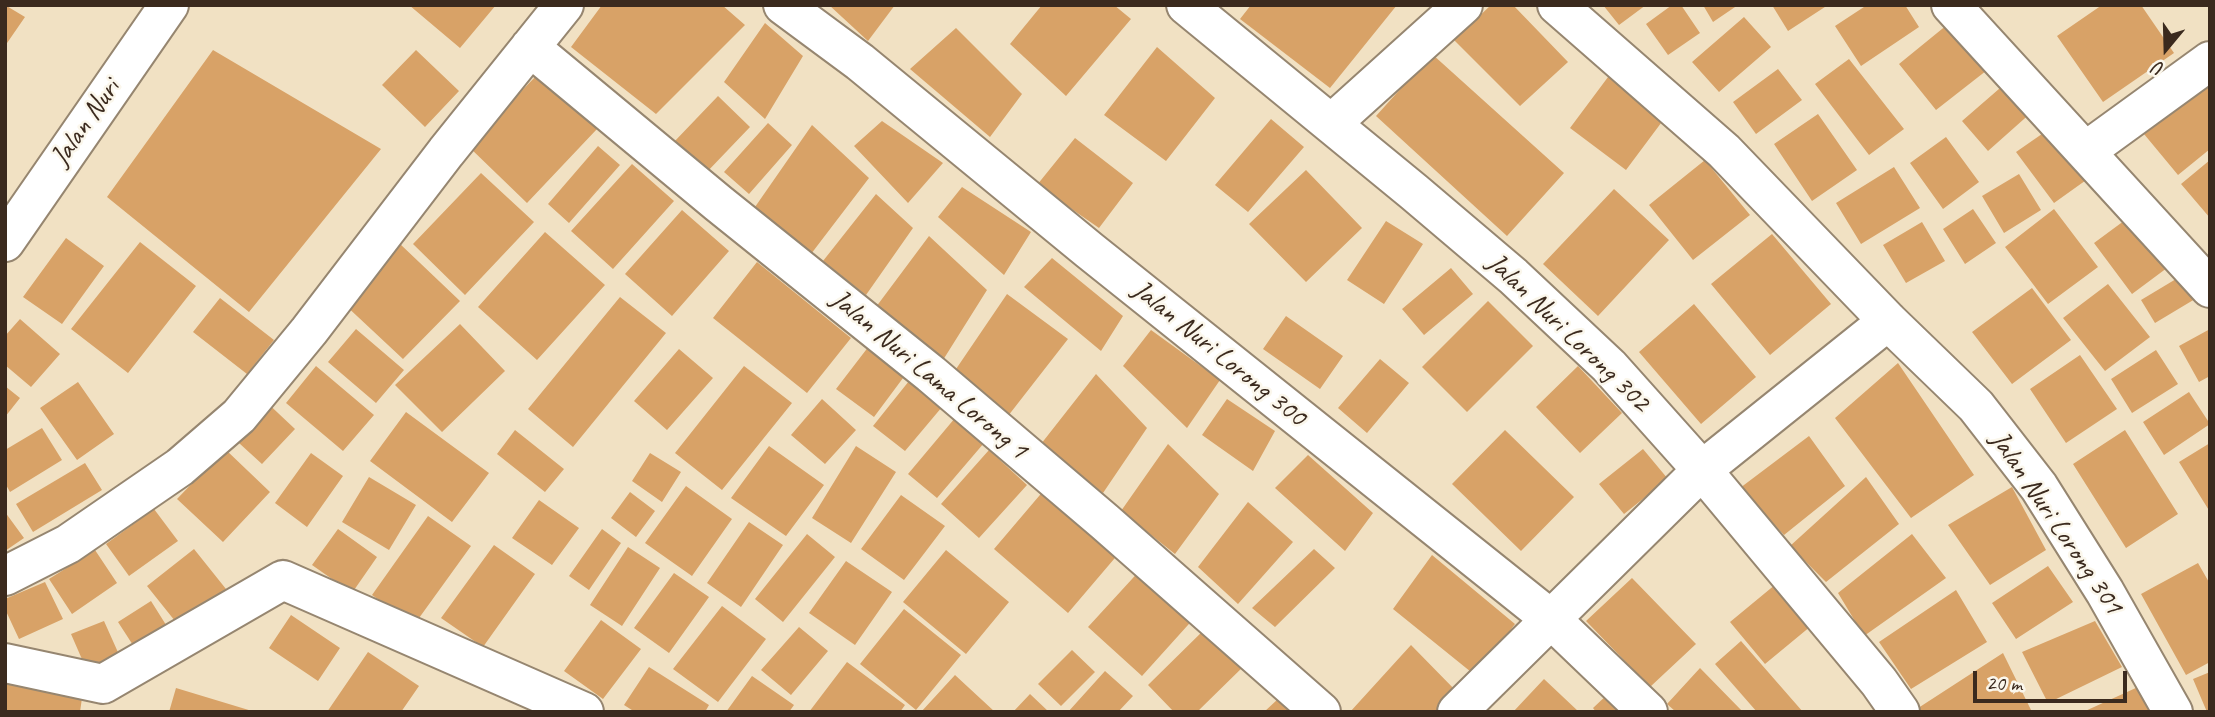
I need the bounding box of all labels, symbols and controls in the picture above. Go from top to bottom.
north arrow [2131,14,2201,84]
text: U [2151,56,2167,82]
street label: Jalan Nuri [44,73,128,173]
street label: Jalan Nuri Lorong 302 [1479,247,1657,419]
street label: Jalan Nuri Lorong 300 [1125,274,1313,434]
street label: Jalan Nuri Lama Lorong 1 [824,283,1034,467]
street label: Jalan Nuri Lorong 301 [1982,425,2130,621]
scale bar [1977,658,2131,702]
text: 20 m [1986,670,2022,696]

